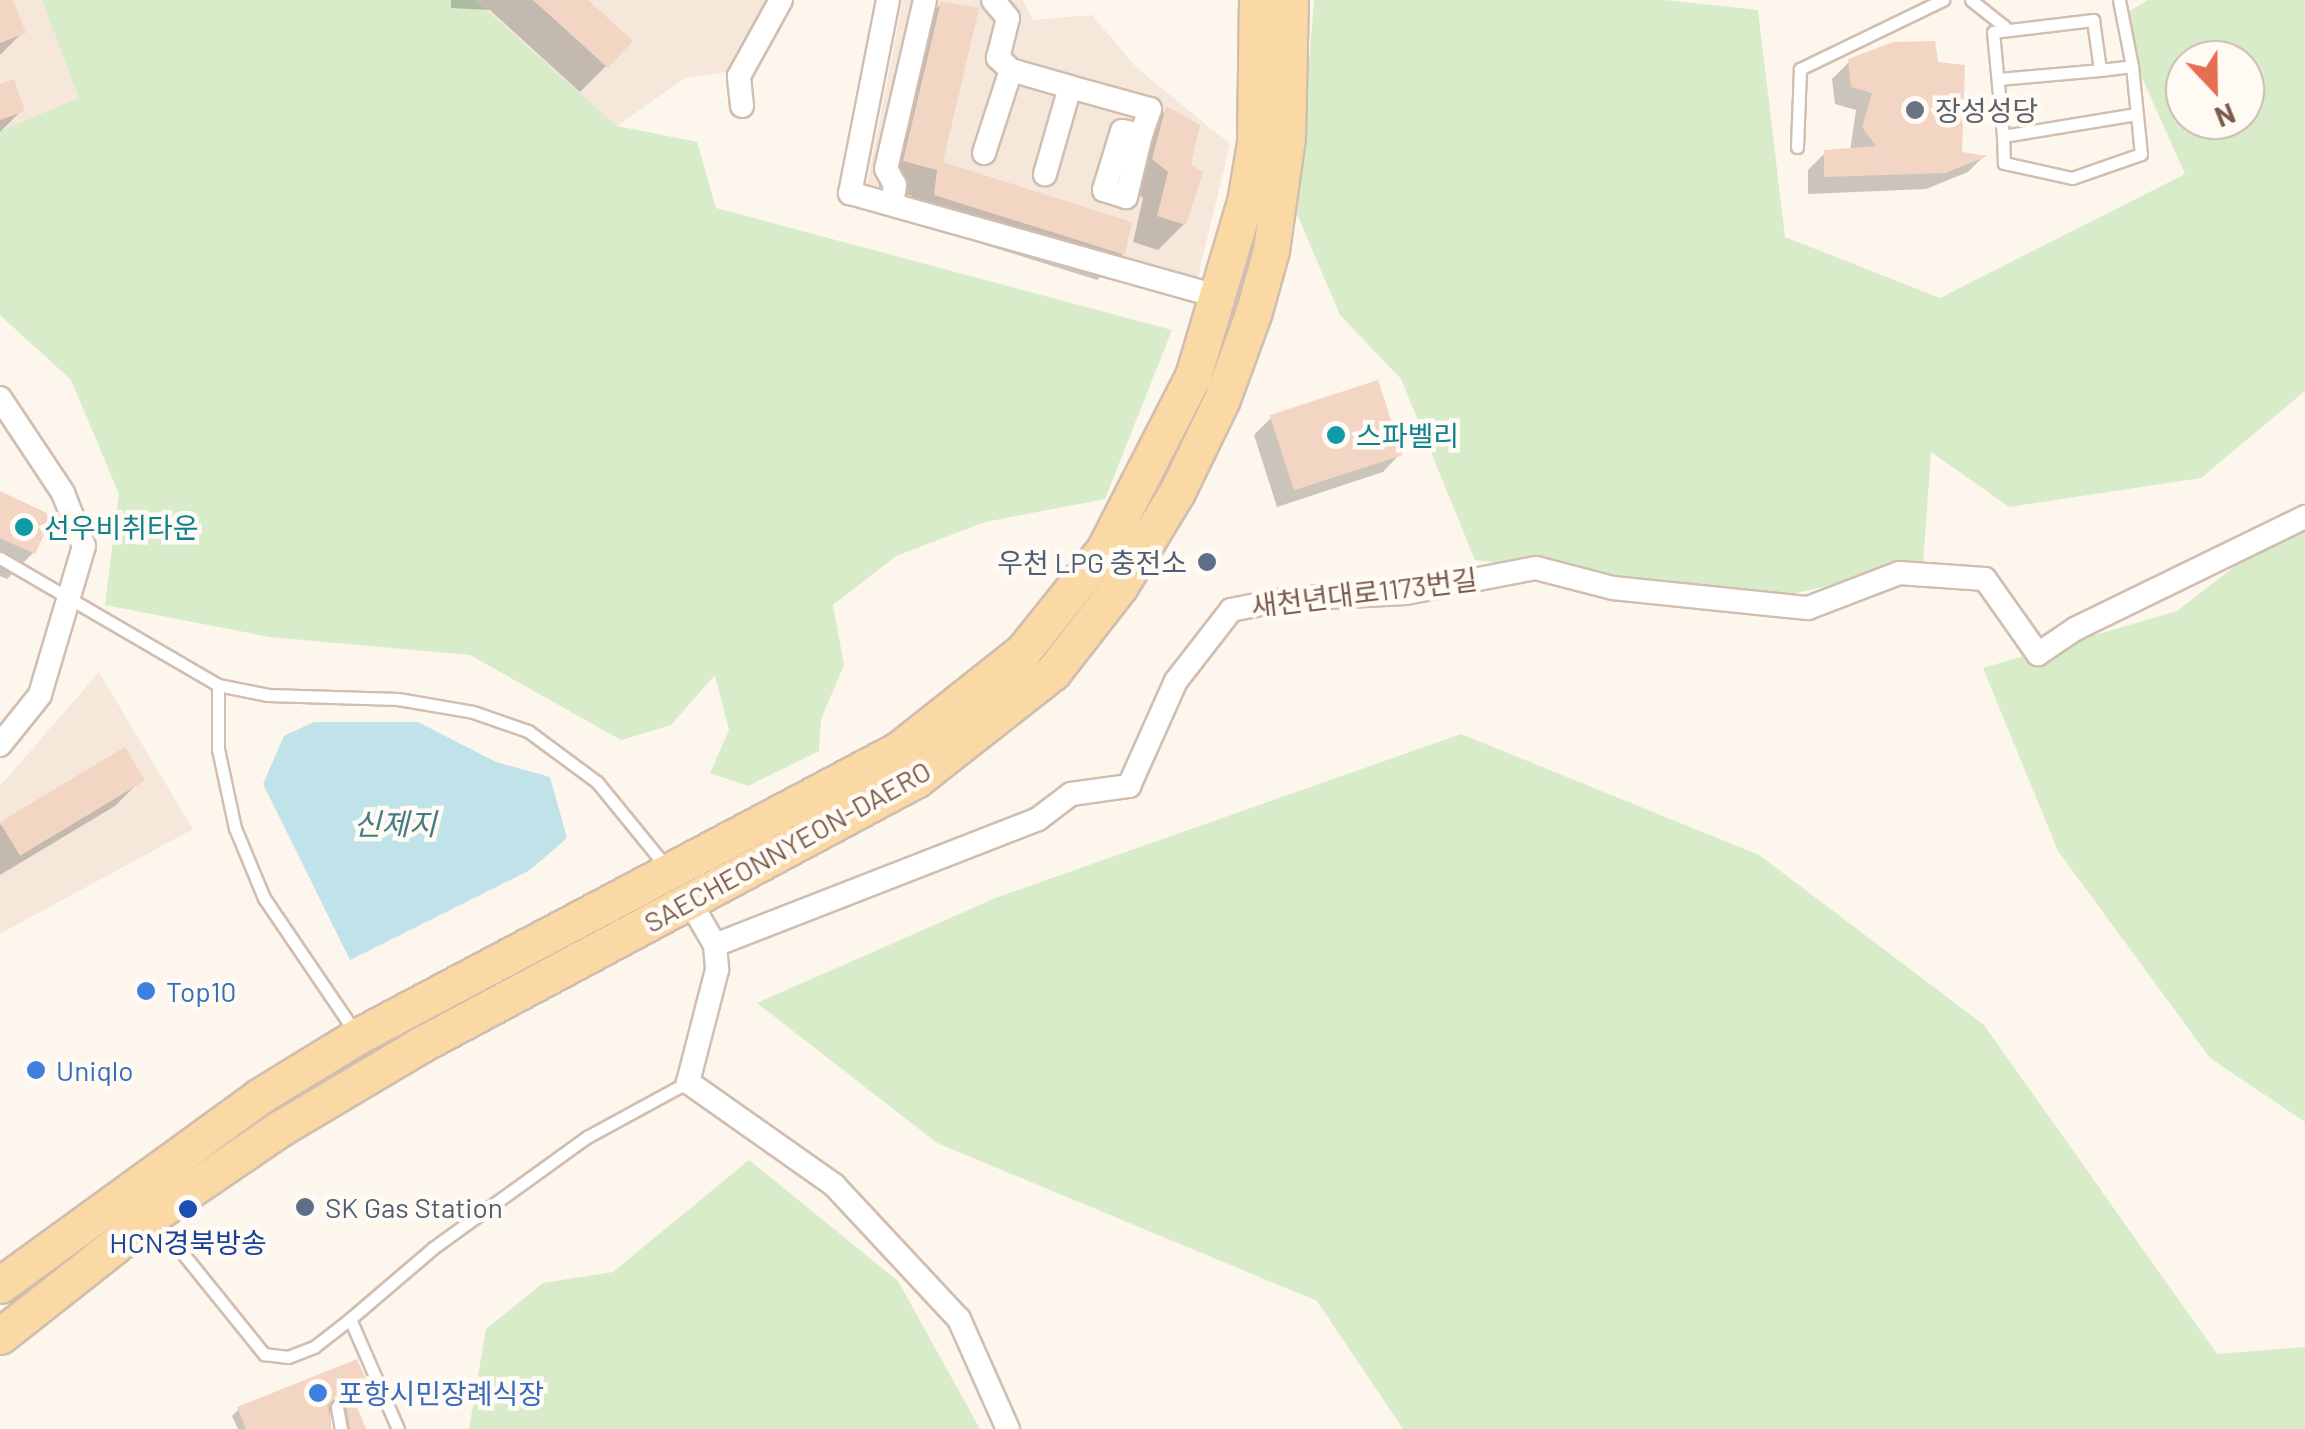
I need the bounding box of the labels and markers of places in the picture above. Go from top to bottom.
place label: 장성성당 [1935,93,2038,127]
marker: 장성성당 [1904,99,1926,121]
place label: 스파벨리 [1356,418,1459,452]
marker: 스파벨리 [1325,424,1347,446]
place label: 선우비취타운 [44,510,199,544]
marker: 선우비취타운 [13,516,35,538]
place label: 우천 LPG 충전소 [997,545,1187,579]
marker: 우천 LPG 충전소 [1196,551,1218,573]
place label: Top10 [166,974,236,1008]
marker: Top10 [135,980,157,1002]
place label: Uniqlo [56,1053,134,1087]
marker: Uniqlo [25,1059,47,1081]
place label: SK Gas Station [325,1190,503,1224]
marker: SK Gas Station [294,1196,316,1218]
marker: HCN경북방송 [177,1198,199,1220]
place label: HCN경북방송 [109,1225,267,1259]
place label: 포항시민장례식장 [338,1376,544,1410]
marker: 포항시민장례식장 [307,1382,329,1404]

